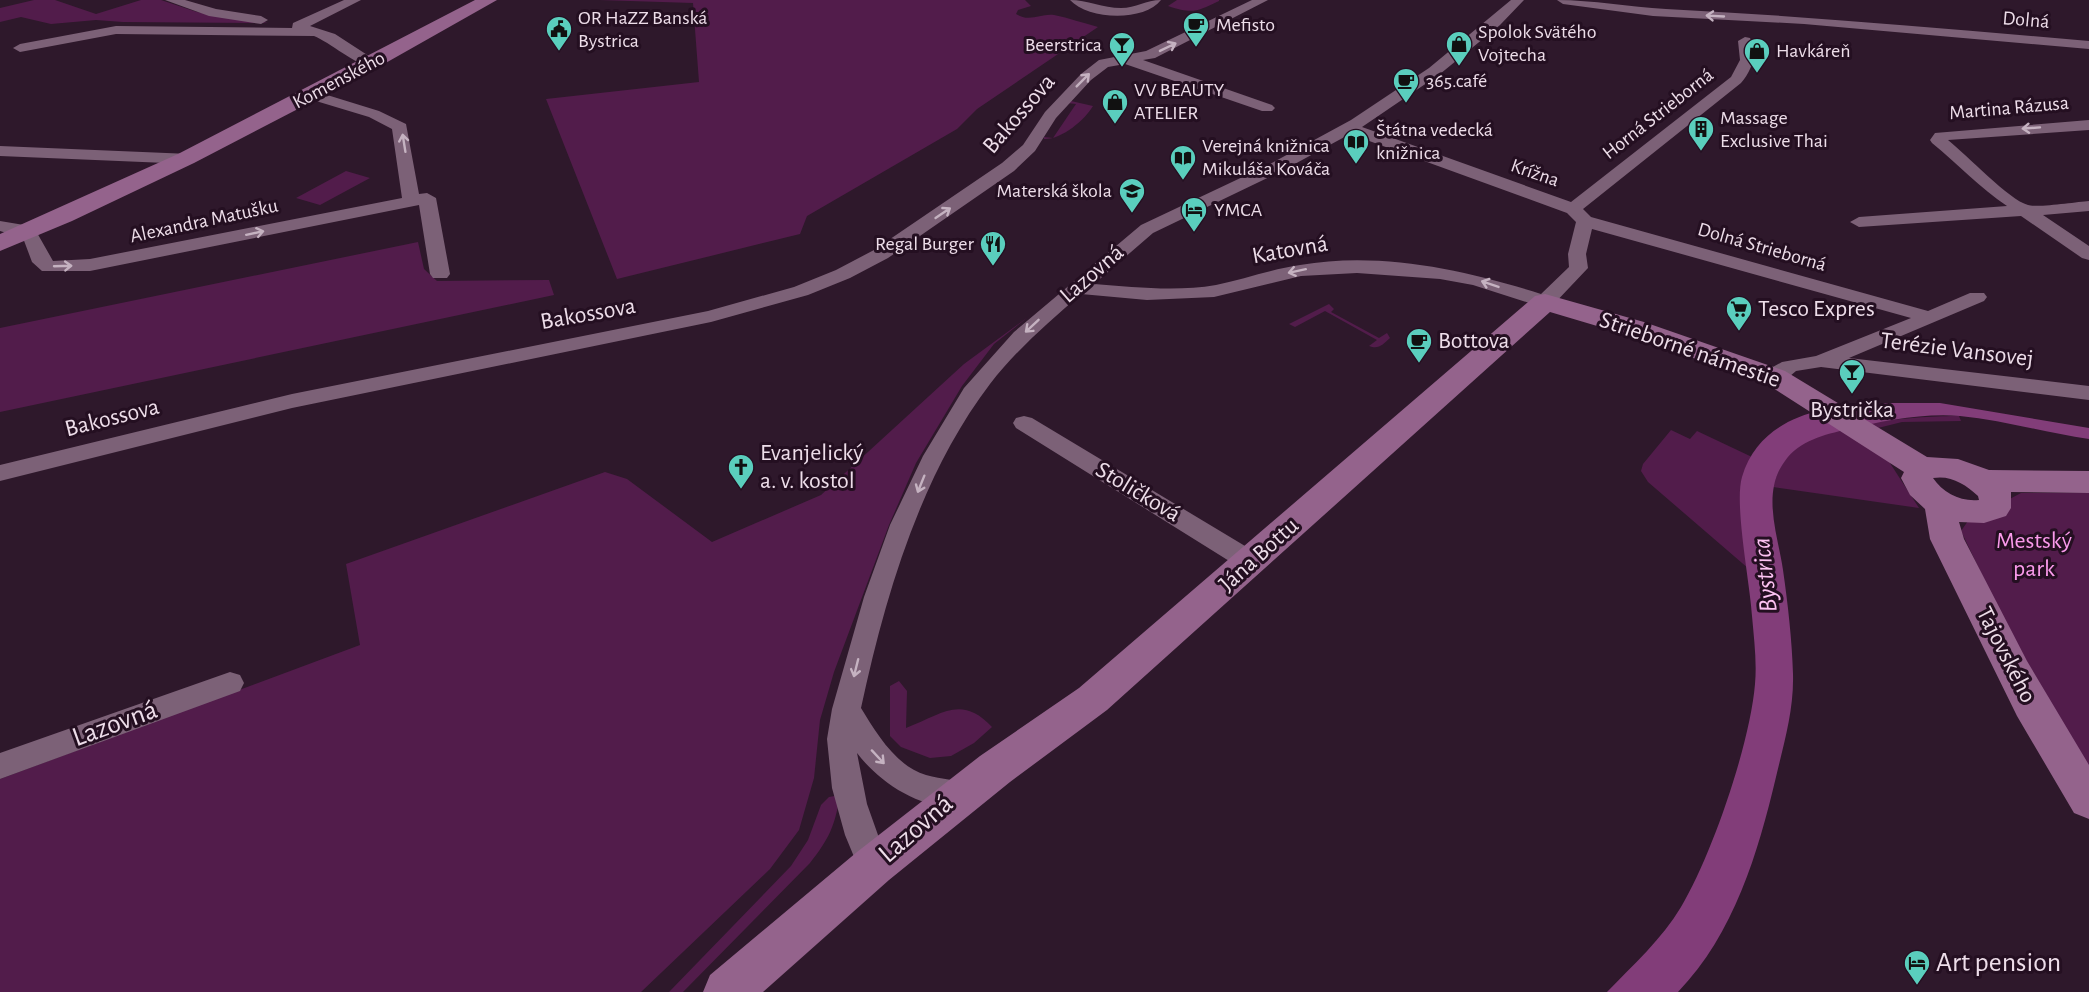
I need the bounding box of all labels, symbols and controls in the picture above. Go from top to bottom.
place label: OR HaZZ Banská Bystrica [578,8,708,51]
street label: Dolná [2002,8,2050,32]
cafe icon: Mefisto [1181,10,1211,48]
one-way arrow [1705,10,1725,21]
public building icon: OR HaZZ Banská Bystrica [544,14,574,52]
place label: Mefisto [1216,15,1275,35]
place label: Spolok Svätého Vojtecha [1478,22,1597,65]
shop icon: Spolok Svätého Vojtecha [1444,29,1474,67]
bar icon: Beerstrica [1107,30,1137,68]
place label: Beerstrica [1025,35,1102,55]
shop icon: Havkáreň [1742,36,1772,74]
one-way arrow [1159,40,1177,52]
place label: Havkáreň [1776,41,1850,61]
street label: Komenského [290,47,388,113]
street label: Horná Strieborná [1599,65,1717,163]
cafe icon: 365.café [1391,66,1421,104]
street label: Bakossova [978,70,1060,158]
place label: 365.café [1426,71,1487,91]
one-way arrow [1076,73,1090,88]
place label: VV BEAUTY ATELIER [1134,80,1225,123]
shop icon: VV BEAUTY ATELIER [1100,87,1130,125]
street label: Martina Rázusa [1948,93,2070,123]
place label: Massage Exclusive Thai [1720,108,1828,151]
building icon: Massage Exclusive Thai [1686,114,1716,152]
place label: Štátna vedecká knižnica [1376,119,1493,163]
one-way arrow [2021,123,2041,134]
library icon: Štátna vedecká knižnica [1341,127,1371,165]
one-way arrow [398,134,409,154]
place label: Verejná knižnica Mikuláša Kováča [1202,136,1330,179]
library icon: Verejná knižnica Mikuláša Kováča [1168,143,1198,181]
street label: Krížna [1508,155,1562,191]
school or university icon: Materská škola [1117,176,1147,214]
place label: Materská škola [997,181,1112,201]
hotel icon: YMCA [1179,195,1209,233]
street label: Alexandra Matušku [128,196,280,246]
place label: YMCA [1214,200,1263,220]
one-way arrow [935,207,952,220]
street label: Dolná Strieborná [1695,219,1829,275]
one-way arrow [245,227,264,238]
restaurant icon: Regal Burger [978,229,1008,267]
street label: Katovná [1250,232,1330,268]
place label: Regal Burger [875,234,975,254]
street label: Lazovná [1056,240,1128,308]
one-way arrow [53,261,73,272]
one-way arrow [1287,266,1307,277]
one-way arrow [1481,278,1500,289]
street label: Bakossova [538,294,638,334]
supermarket icon: Tesco Expres [1724,294,1754,332]
place label: Tesco Expres [1758,297,1875,321]
street label: Strieborné námestie [1596,308,1784,392]
one-way arrow [1025,319,1040,333]
cafe icon: Bottova [1404,326,1434,364]
place label: Bottova [1438,329,1510,353]
street label: Terézie Vansovej [1879,329,2035,371]
bar icon: Bystrička [1837,357,1867,395]
street label: Bakossova [62,395,162,441]
place label: Bystrička [1810,398,1894,422]
place label: Evanjelický a. v. kostol [760,441,863,493]
church icon: Evanjelický a. v. kostol [726,452,756,490]
street label: Stoličková [1091,457,1185,527]
one-way arrow [915,475,926,493]
street label: Jána Bottu [1215,514,1303,596]
park label: Mestský park [1996,529,2072,581]
water label: Bystrica [1748,536,1782,614]
street label: Tajovského [1972,603,2040,707]
one-way arrow [850,658,862,677]
street label: Lazovná [69,696,161,752]
one-way arrow [871,749,885,764]
street label: Lazovná [873,789,959,869]
hotel icon: Art pension [1902,948,1932,986]
place label: Art pension [1936,949,2061,977]

